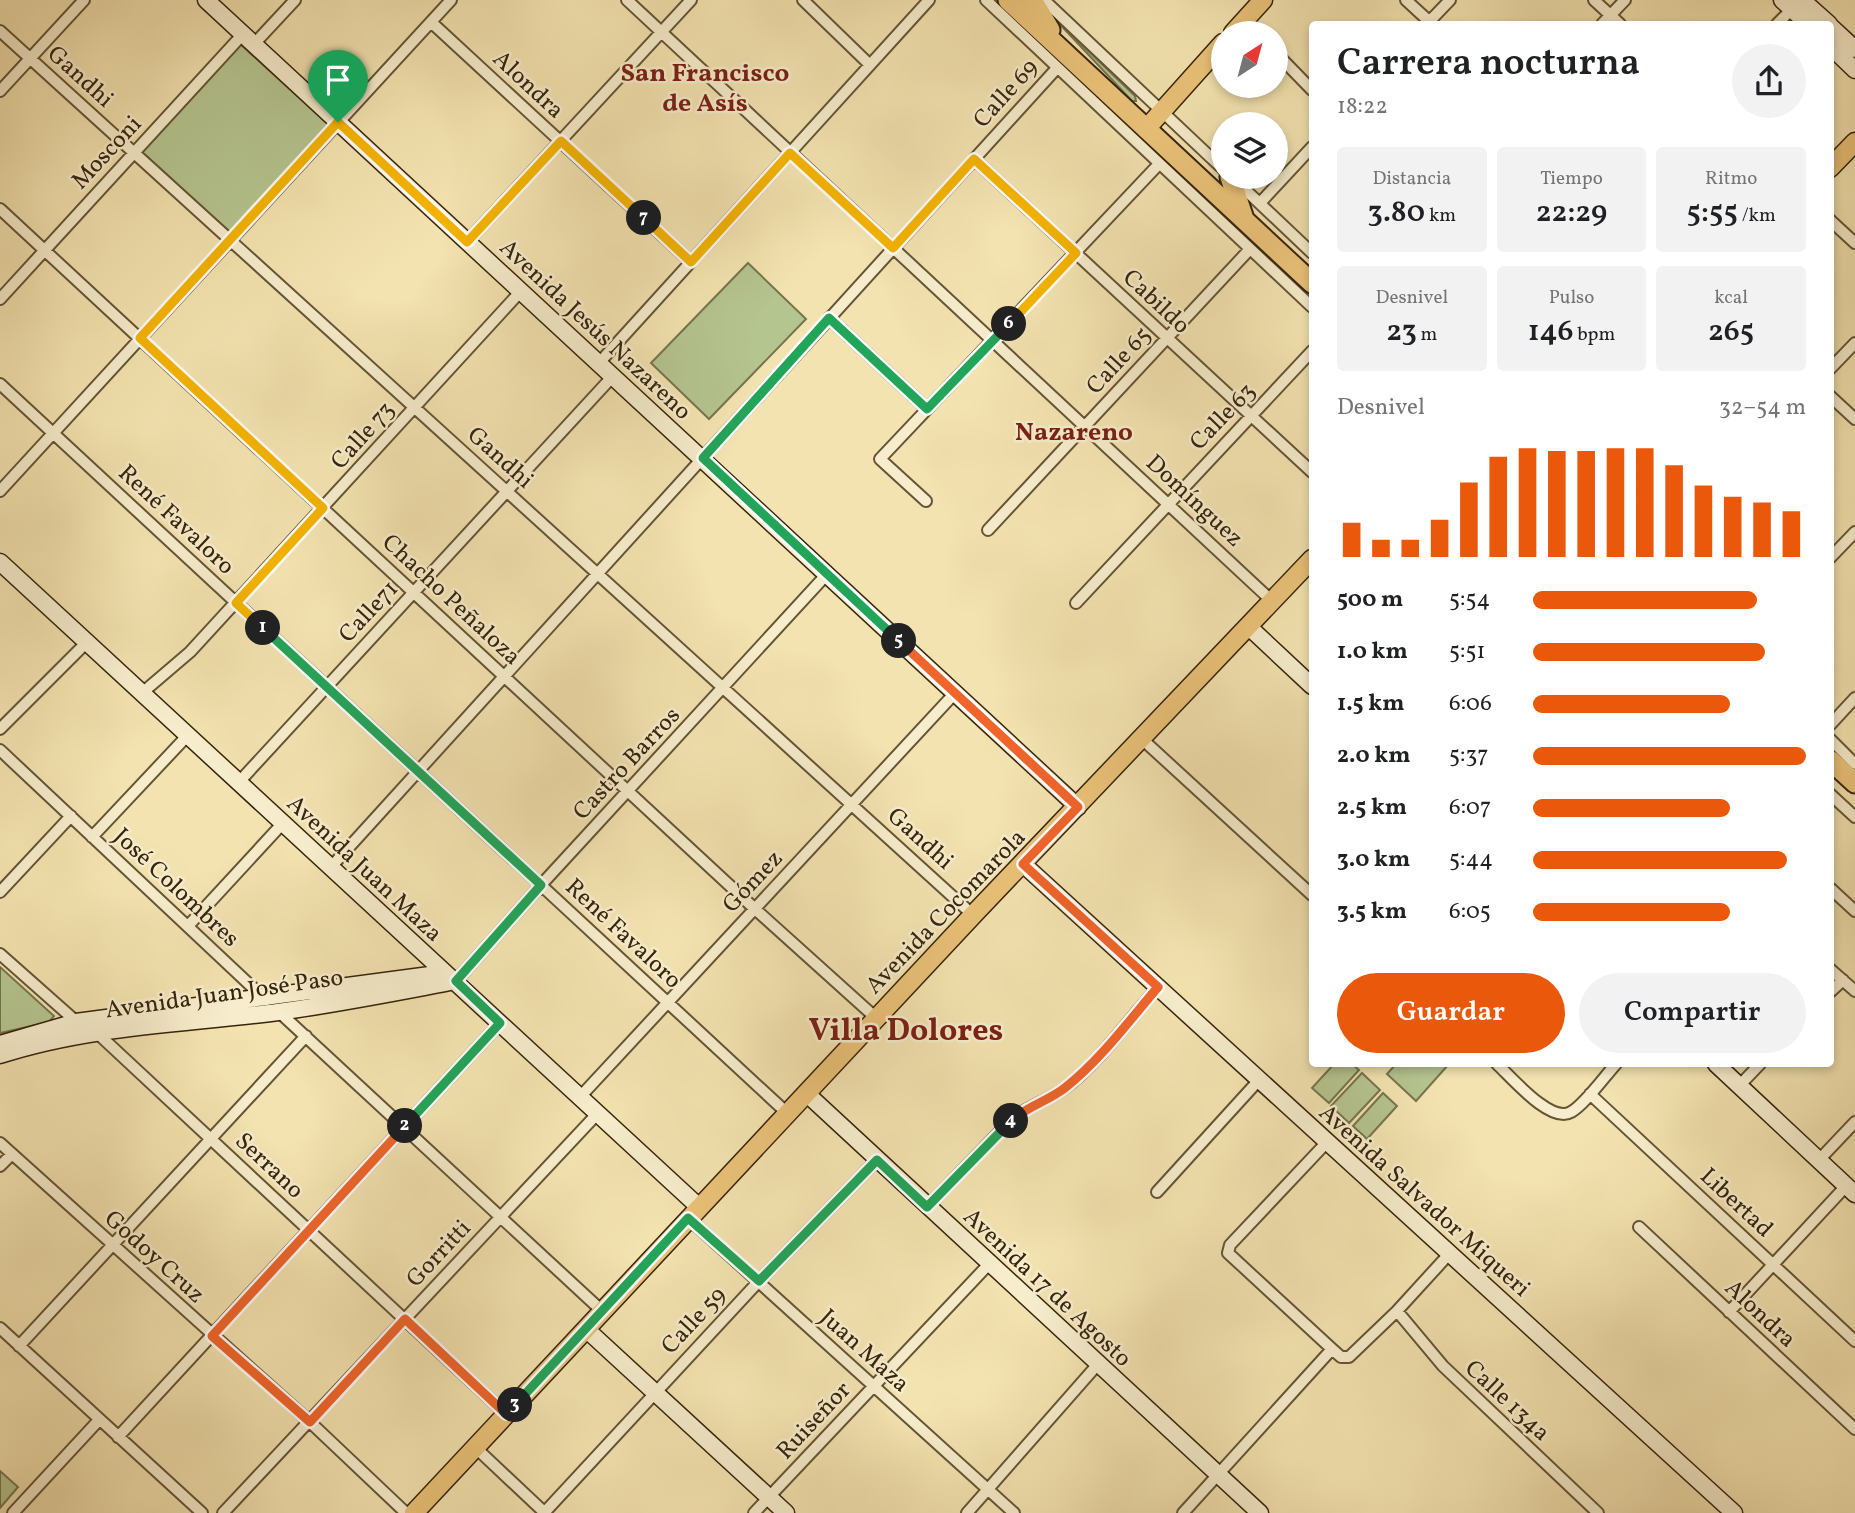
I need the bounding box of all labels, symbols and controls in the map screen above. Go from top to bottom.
north arrow [1211,21,1288,98]
map controls [1211,21,1288,189]
street label: Gandhi [39,38,120,117]
text: Carrera nocturna [1337,38,1640,91]
street label: Alondra [484,43,571,127]
button: share [1732,44,1806,118]
pin [308,50,368,122]
street label: Calle 69 [966,52,1047,136]
district label: San Francisco de Asís [621,56,789,122]
icon: arrive [319,61,357,99]
text: 18:22 [1337,91,1388,123]
street label: Mosconi [64,109,151,198]
button: layers [1211,112,1288,189]
text: Distancia [1372,166,1451,192]
text: Tiempo [1540,166,1603,192]
text: Ritmo [1705,166,1757,192]
text: 3.80 [1368,192,1425,234]
text: 22:29 [1536,192,1607,234]
text: 5:55 [1687,192,1738,234]
pin: 7 [626,200,662,235]
text: km [1425,203,1456,229]
text: /km [1738,203,1776,229]
text: 7 [639,204,648,230]
street label: Avenida Jesús Nazareno [491,232,698,429]
street label: Cabildo [1114,262,1197,343]
text: Desnivel [1376,285,1448,311]
text: Pulso [1549,285,1594,311]
text: kcal [1714,285,1748,311]
pin: 6 [992,306,1026,342]
text: 6 [1003,310,1014,336]
text: 23 [1386,311,1417,353]
text: 146 [1528,311,1573,353]
text: 265 [1708,311,1754,353]
street label: Calle 65 [1079,320,1160,403]
text: m [1417,322,1437,348]
text: bpm [1573,322,1615,348]
street label: Calle 63 [1183,376,1264,459]
text: Desnivel [1337,392,1425,424]
text: 32–54 m [1719,392,1806,424]
street label: Calle 73 [324,395,403,478]
district label: Nazareno [1015,415,1133,451]
street label: Gandhi [459,419,540,498]
street label: Domínguez [1137,447,1250,556]
street label: René Favaloro [110,457,242,584]
street label: Chacho Peñaloza [374,527,528,674]
street label: Calle71 [332,574,407,651]
text: 500 m [1337,584,1403,616]
text: 5:54 [1449,584,1490,616]
pin: 1 [246,610,280,646]
text: 1 [259,614,266,640]
pin: 5 [881,624,916,658]
text: 5 [894,627,903,653]
text: 1.0 km [1337,636,1408,668]
text: 5:51 [1449,636,1485,668]
text: 1.5 km [1337,688,1404,720]
text: 6:06 [1449,688,1492,720]
street label: Castro Barros [566,700,689,829]
text: 2.0 km [1337,740,1410,772]
text: 5:37 [1449,740,1488,772]
street label: Avenida Juan Maza [278,788,449,951]
text: 2.5 km [1337,792,1407,824]
text: 6:07 [1449,792,1491,824]
street label: Gandhi [879,800,960,879]
street label: José Colombres [105,821,246,956]
street label: Avenida Cocomarola [859,822,1034,1003]
street label: Gómez [715,843,791,921]
text: 3.0 km [1337,844,1410,876]
text: 5:44 [1449,844,1493,876]
street label: René Favaloro [557,871,689,998]
text: 3.5 km [1337,896,1407,928]
text: 6:05 [1449,896,1491,928]
street label: Avenida Juan José Paso [103,961,345,1028]
button: Guardar [1337,973,1565,1053]
button: Compartir [1579,973,1806,1053]
district label: Villa Dolores [809,1010,1003,1054]
street label: Avenida Salvador Miqueri [1310,1097,1537,1306]
pin: 4 [993,1104,1028,1138]
text: 4 [1005,1107,1016,1133]
pin: 2 [388,1108,422,1144]
text: 2 [400,1112,409,1138]
street label: Serrano [226,1125,311,1207]
street label: Libertad [1691,1161,1780,1246]
street label: Avenida 17 de Agosto [955,1201,1139,1376]
street label: Godoy Cruz [96,1203,211,1312]
street label: Gorritti [399,1213,480,1296]
street label: Alondra [1716,1272,1803,1356]
street label: Calle 59 [654,1280,735,1363]
street label: Juan Maza [811,1302,916,1401]
street label: Calle 134a [1456,1353,1557,1450]
street label: Ruiseñor [769,1375,860,1468]
pin: 3 [498,1388,532,1422]
text: 3 [510,1391,519,1417]

